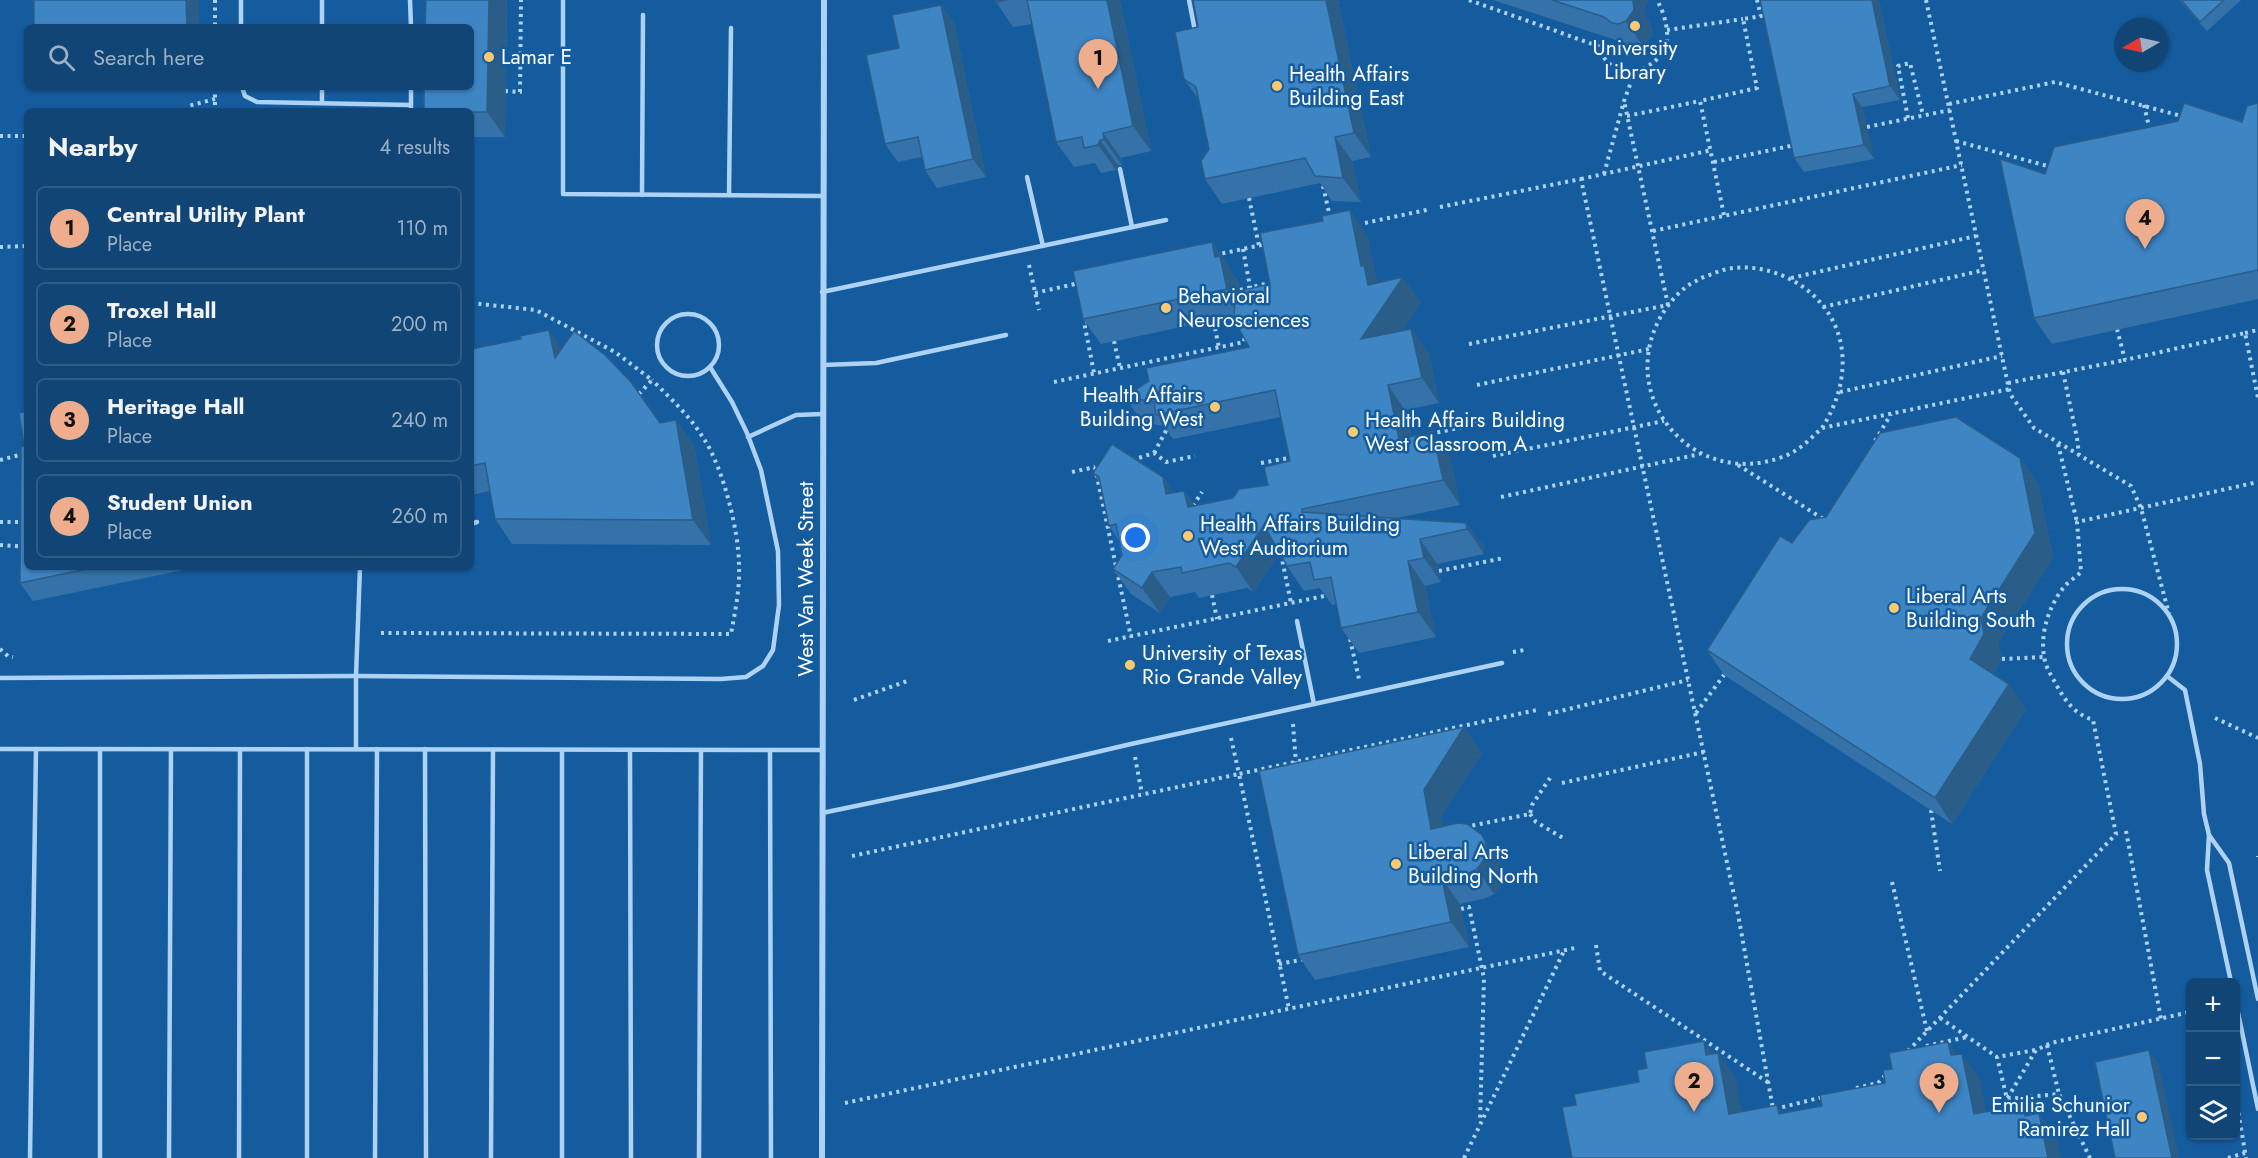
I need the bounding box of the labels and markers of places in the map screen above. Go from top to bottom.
marker: University Library [1628,19,1642,33]
place label: University Library [1593,33,1678,87]
pin: 1 [1078,40,1118,89]
place label: Lamar E [501,42,572,72]
marker: Lamar E [482,50,496,64]
place label: Health Affairs Building East [1289,59,1409,113]
marker: Health Affairs Building East [1270,79,1284,93]
pin: 4 [2126,200,2164,249]
place label: Behavioral Neurosciences [1178,281,1310,335]
marker: Behavioral Neurosciences [1159,301,1173,315]
place label: Health Affairs Building West [1080,380,1203,434]
marker: Health Affairs Building West [1208,400,1222,414]
place label: Health Affairs Building West Classroom A [1365,405,1565,459]
marker: Health Affairs Building West Classroom A [1346,425,1360,439]
place label: Health Affairs Building West Auditorium [1200,509,1400,563]
marker: Health Affairs Building West Auditorium [1181,529,1195,543]
place label: Liberal Arts Building South [1906,581,2036,635]
marker: Liberal Arts Building South [1887,601,1901,615]
place label: University of Texas Rio Grande Valley [1142,638,1303,692]
marker: University of Texas Rio Grande Valley [1123,658,1137,672]
place label: Liberal Arts Building North [1408,837,1539,891]
marker: Liberal Arts Building North [1389,857,1403,871]
pin: 2 [1674,1062,1714,1112]
pin: 3 [1920,1064,1958,1113]
place label: Emilia Schunior Ramirez Hall [1991,1090,2131,1144]
marker: Emilia Schunior Ramirez Hall [2135,1110,2149,1124]

